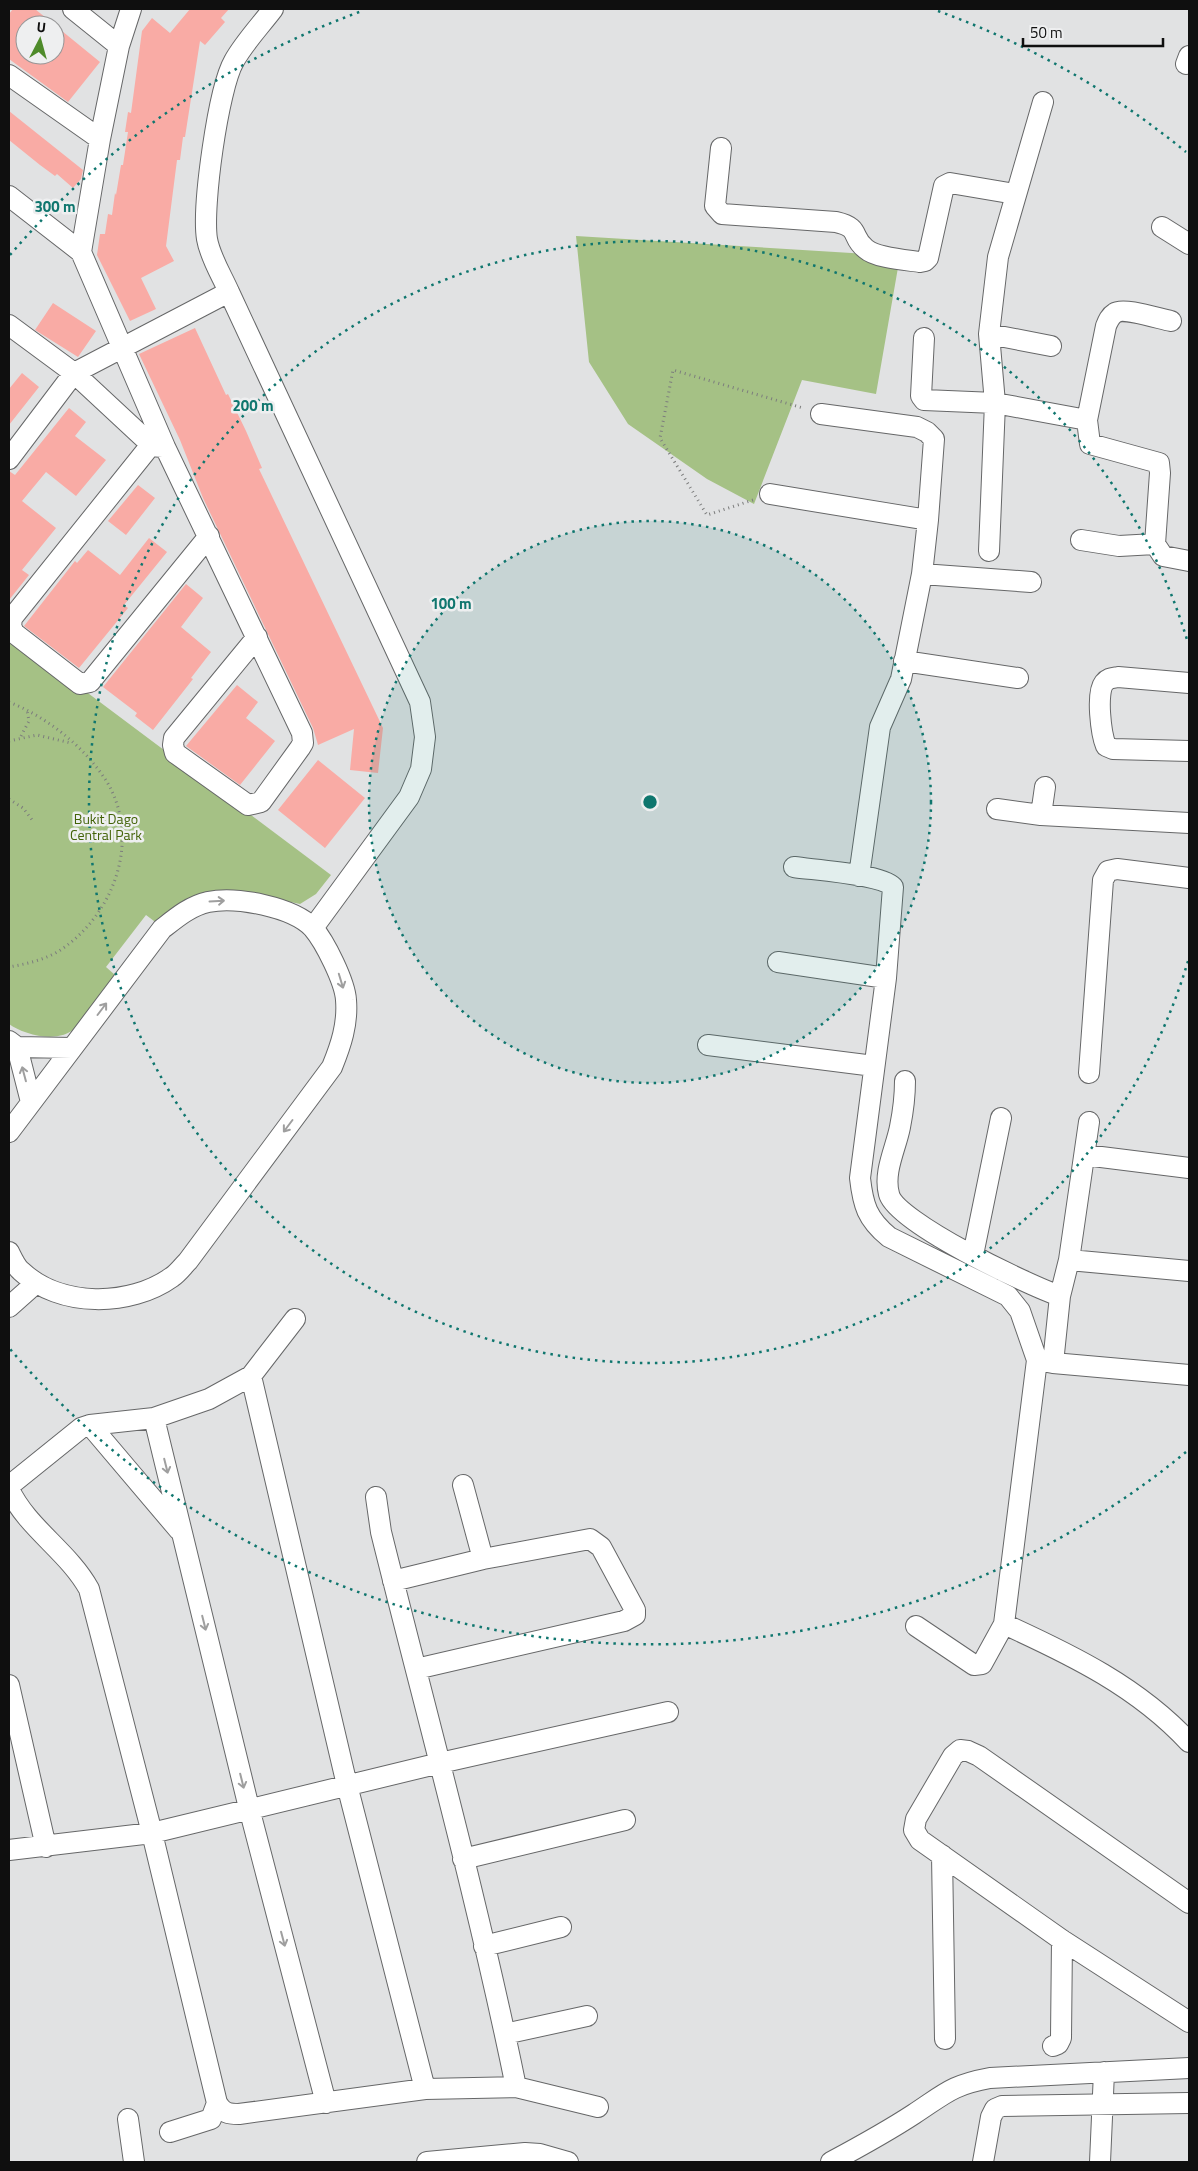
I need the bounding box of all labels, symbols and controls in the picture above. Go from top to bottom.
north arrow [15,15,65,65]
scale bar [1023,15,1163,47]
text: U [36,16,47,37]
text: 50 m [1030,21,1063,44]
text: 300 m [34,195,76,218]
text: 200 m [232,394,274,417]
text: 100 m [430,592,472,615]
centre of rings [641,793,659,811]
park label: Bukit Dago Central Park [70,808,142,845]
one-way arrow [209,897,225,906]
one-way arrow [337,973,347,989]
one-way arrow [97,1002,107,1016]
one-way arrow [19,1067,28,1083]
one-way arrow [283,1119,293,1133]
one-way arrow [161,1457,171,1473]
one-way arrow [200,1615,209,1631]
one-way arrow [238,1773,248,1789]
one-way arrow [279,1930,288,1946]

